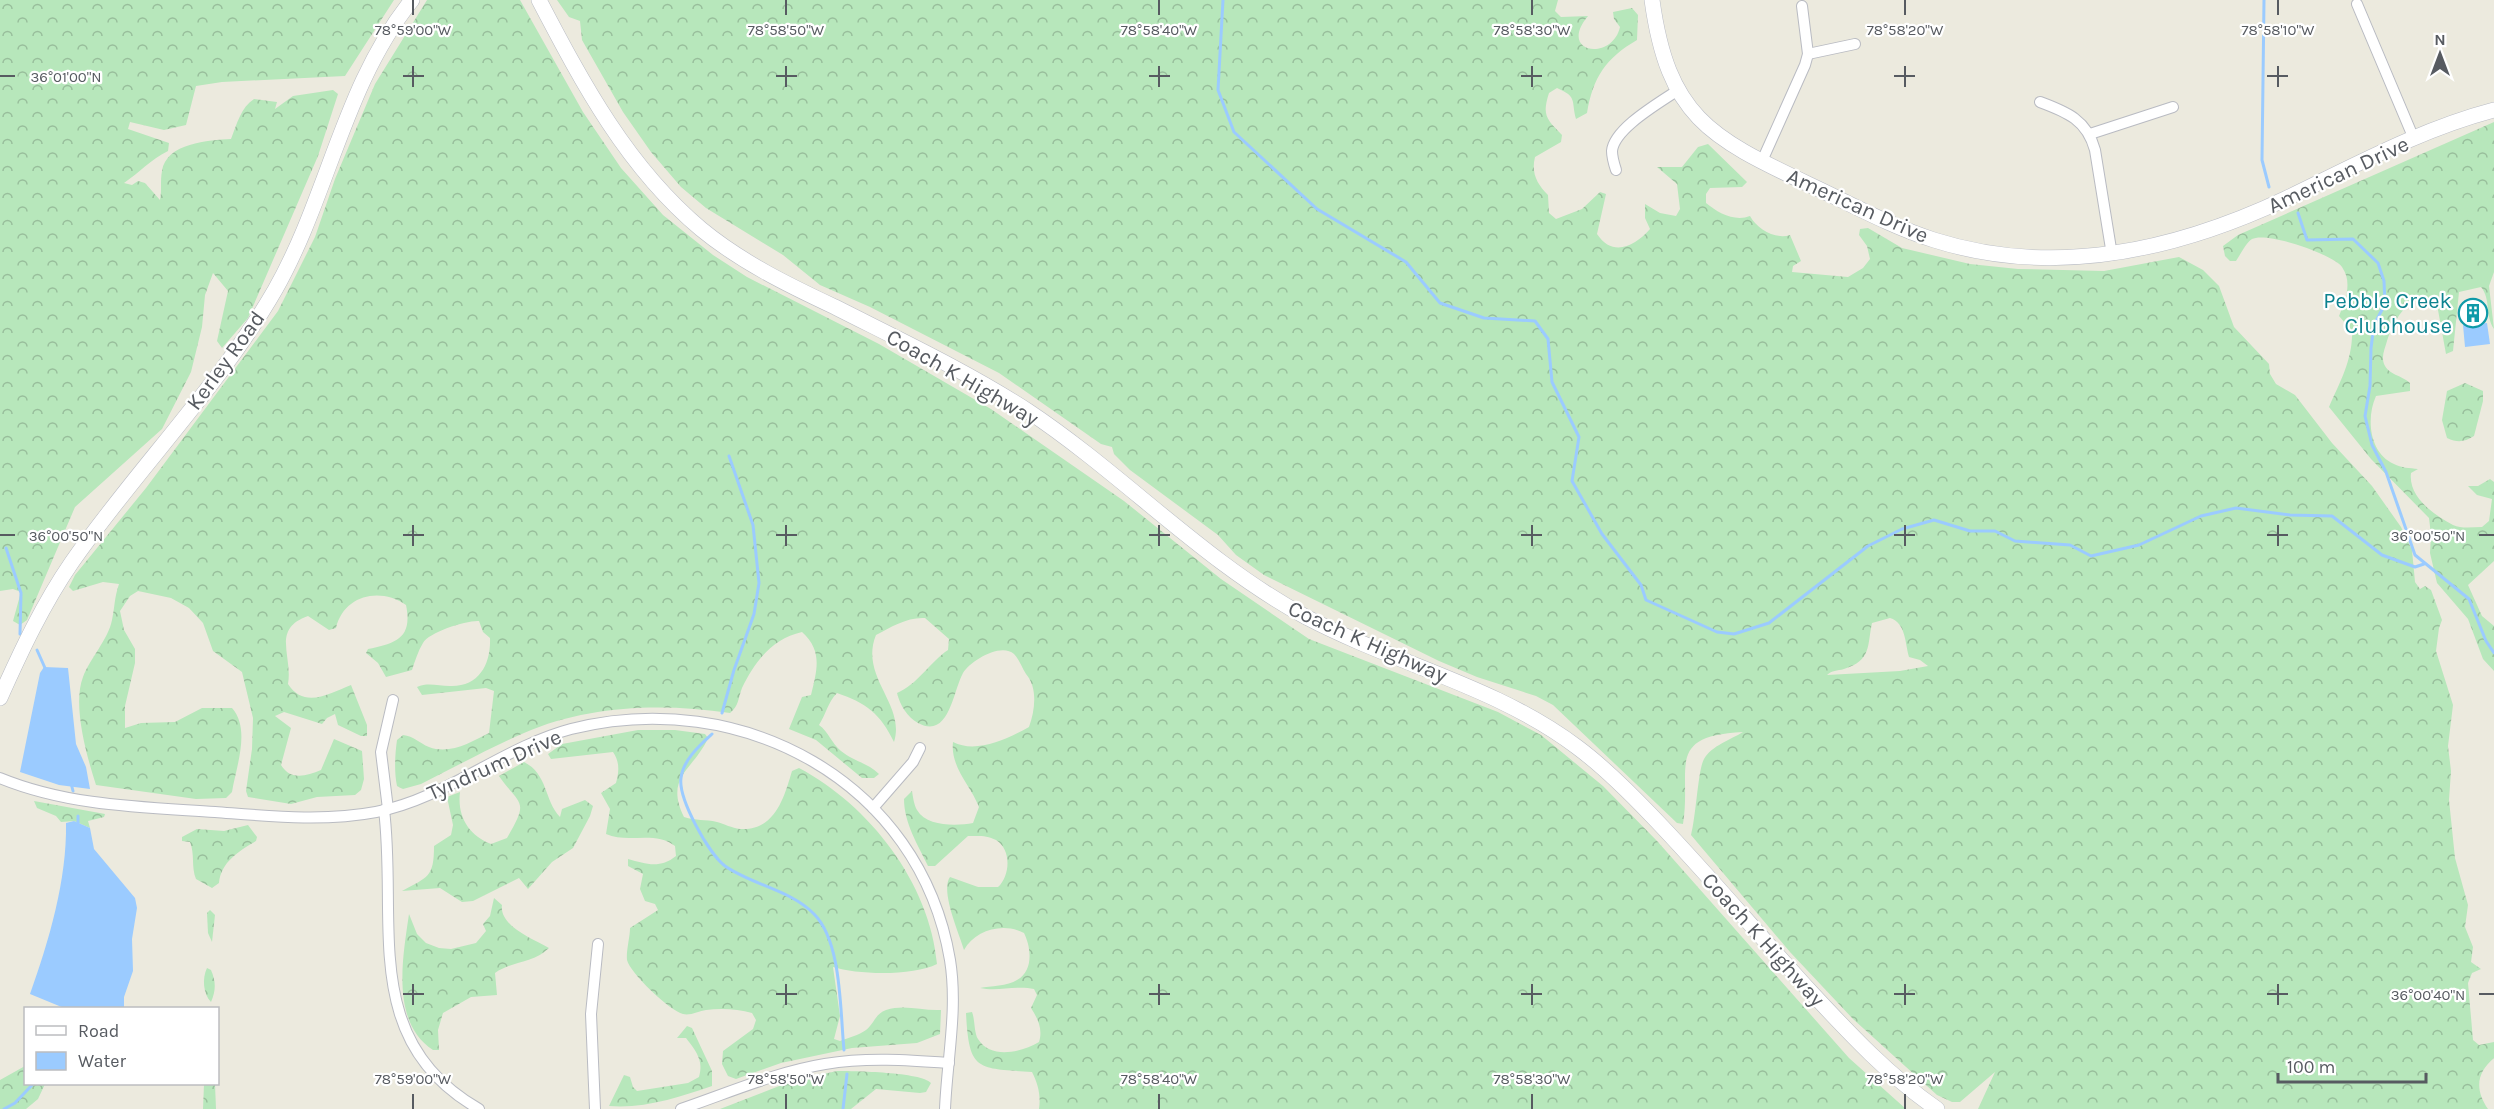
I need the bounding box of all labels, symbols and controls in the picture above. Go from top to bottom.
text: 78°59'00"W [375,21,452,39]
text: 78°58'50"W [748,21,825,39]
text: 78°58'40"W [1121,21,1198,39]
text: 78°58'30"W [1494,21,1571,39]
text: 78°58'20"W [1867,21,1944,39]
text: 78°58'10"W [2242,21,2315,39]
north arrow [2410,24,2470,84]
text: N [2434,30,2446,49]
text: 36°01'00"N [30,68,102,86]
street label: American Drive [2264,131,2413,219]
street label: American Drive [1783,163,1932,249]
place label: Pebble Creek Clubhouse [2323,288,2452,339]
building icon: Pebble Creek Clubhouse [2457,297,2489,329]
street label: Kerley Road [181,306,270,415]
street label: Coach K Highway [882,324,1043,432]
text: 36°00'50"N [29,527,103,545]
text: 36°00'50"N [2391,527,2465,545]
street label: Coach K Highway [1284,595,1451,689]
street label: Tyndrum Drive [423,724,566,806]
street label: Coach K Highway [1696,867,1830,1012]
text: 36°00'40"N [2391,986,2465,1004]
legend [24,1007,219,1085]
text: Road [78,1020,119,1042]
scale bar [2278,1046,2426,1084]
text: Water [78,1050,126,1072]
text: 100 m [2287,1056,2335,1078]
text: 78°59'00"W [375,1070,452,1088]
text: 78°58'50"W [748,1070,825,1088]
text: 78°58'40"W [1121,1070,1198,1088]
text: 78°58'30"W [1494,1070,1571,1088]
text: 78°58'20"W [1867,1070,1944,1088]

